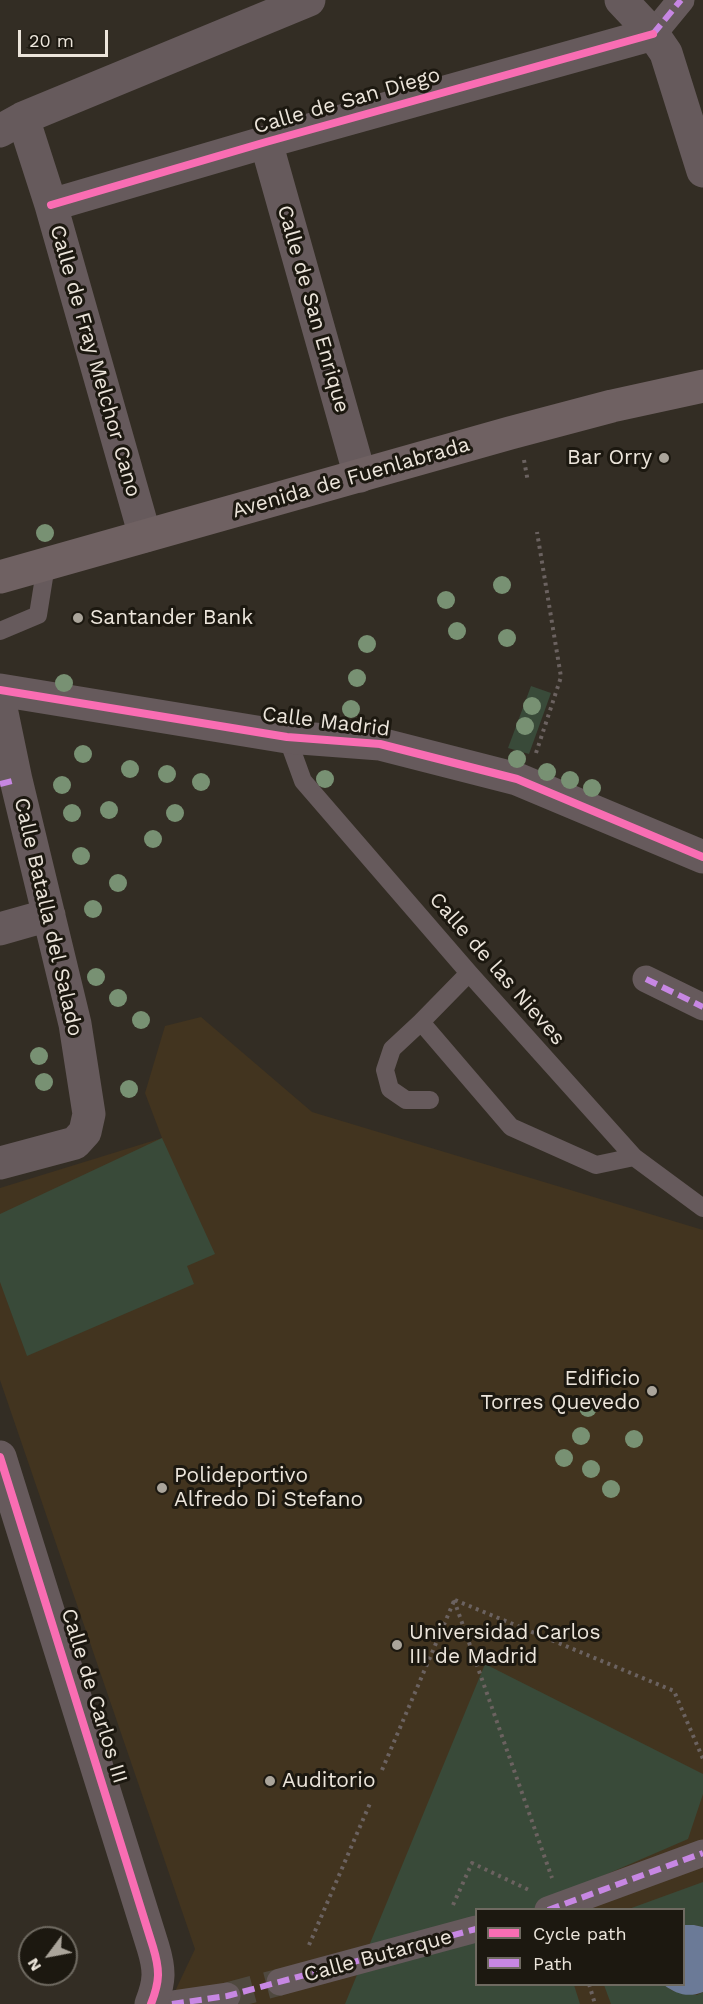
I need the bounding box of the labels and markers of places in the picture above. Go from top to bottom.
place label: Bar Orry [567,445,652,471]
marker: Bar Orry [657,451,671,465]
place label: Santander Bank [90,605,253,631]
marker: Santander Bank [71,611,85,625]
place label: Edificio Torres Quevedo [481,1366,640,1416]
marker: Edificio Torres Quevedo [645,1384,659,1398]
place label: Polideportivo Alfredo Di Stefano [174,1463,363,1513]
marker: Polideportivo Alfredo Di Stefano [155,1481,169,1495]
place label: Universidad Carlos III de Madrid [409,1620,600,1670]
marker: Universidad Carlos III de Madrid [390,1638,404,1652]
place label: Auditorio [282,1768,376,1794]
marker: Auditorio [263,1774,277,1788]

